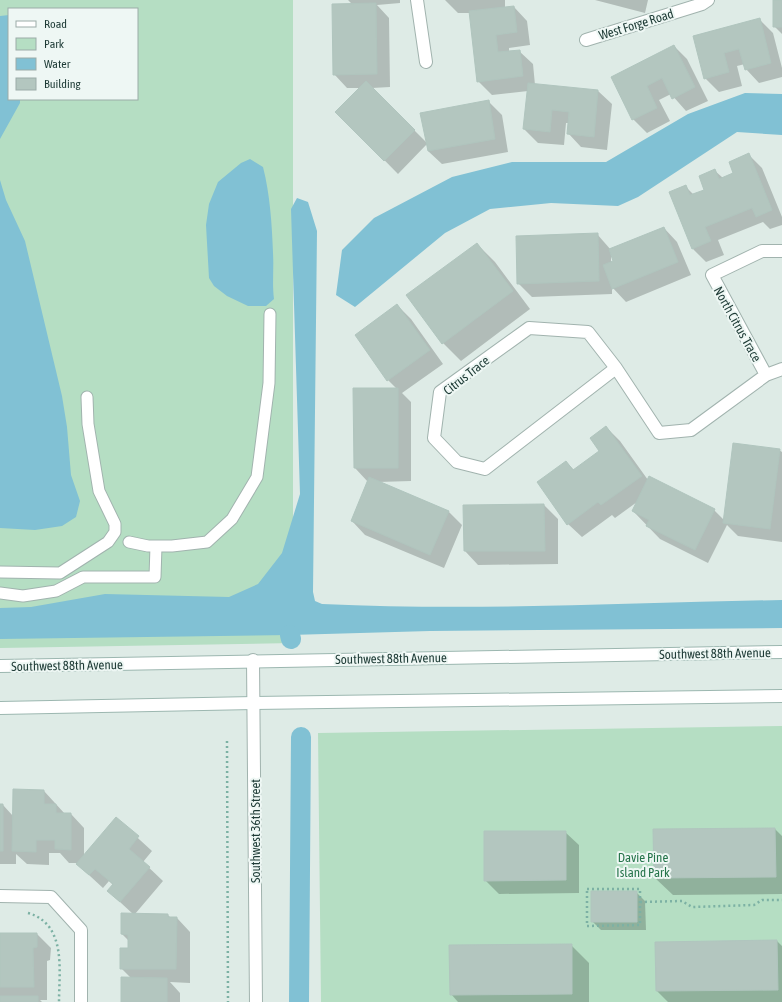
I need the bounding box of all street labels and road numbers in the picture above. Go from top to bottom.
street label: West Forge Road [597,6,675,43]
street label: North Citrus Trace [711,284,764,365]
street label: Citrus Trace [440,353,492,398]
street label: Southwest 88th Avenue [659,645,771,662]
street label: Southwest 88th Avenue [335,650,447,667]
street label: Southwest 88th Avenue [11,657,123,674]
street label: Southwest 36th Street [248,779,263,883]

